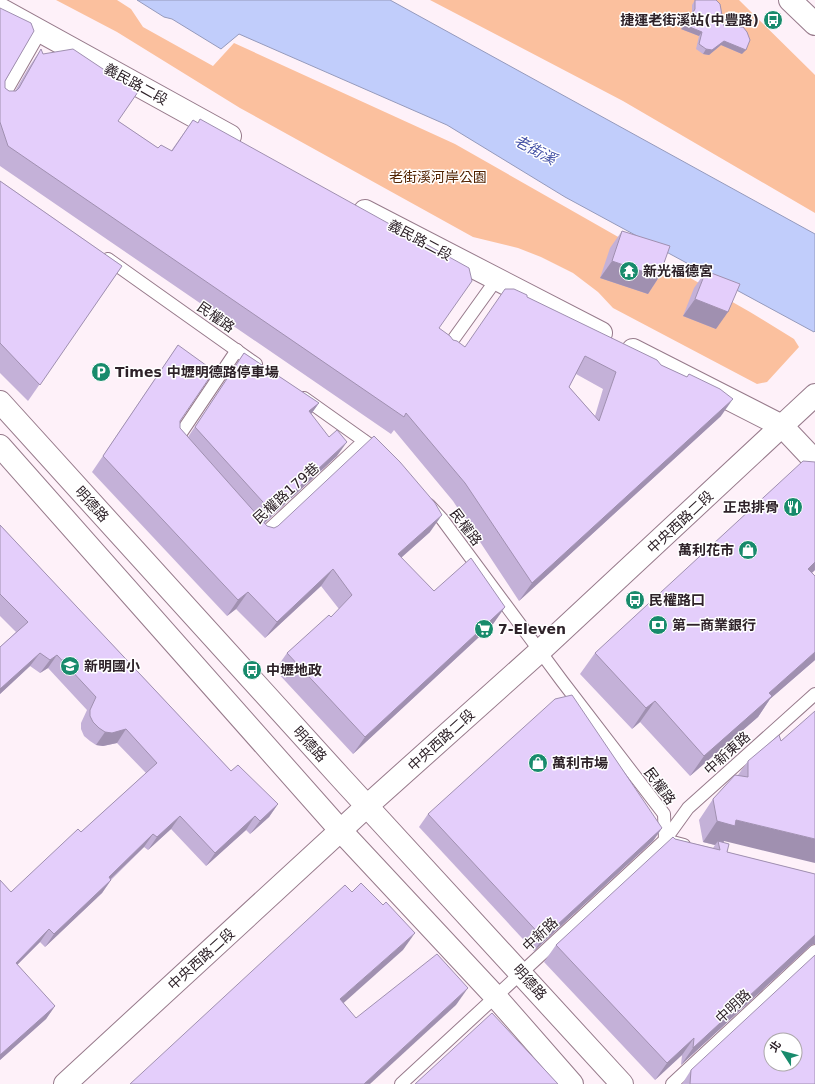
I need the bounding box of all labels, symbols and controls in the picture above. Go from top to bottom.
bus stop icon: 捷運老街溪站(中豐路) [762,9,784,31]
place label: 捷運老街溪站(中豐路) [620,12,759,28]
street label: 義民路二段 [102,60,170,108]
water label: 老街溪 [511,131,561,169]
park label: 老街溪河岸公園 [389,169,487,185]
street label: 義民路二段 [385,217,455,263]
temple icon: 新光福德宮 [618,260,640,282]
place label: 新光福德宮 [643,263,713,279]
street label: 民權路 [194,298,238,336]
parking icon: Times 中壢明德路停車場 [90,361,112,383]
place label: Times 中壢明德路停車場 [115,364,279,380]
street label: 民權路179巷 [250,459,322,527]
street label: 明德路 [72,483,112,525]
street label: 中央西路二段 [644,488,716,556]
restaurant icon: 正忠排骨 [782,496,804,518]
place label: 正忠排骨 [723,499,779,515]
street label: 民權路 [447,505,485,549]
shop icon: 萬利花市 [737,539,759,561]
place label: 萬利花市 [678,542,734,558]
bus stop icon: 民權路口 [624,589,646,611]
place label: 民權路口 [649,592,705,608]
bank icon: 第一商業銀行 [647,614,669,636]
place label: 第一商業銀行 [672,617,756,633]
supermarket icon: 7-Eleven [473,618,495,640]
place label: 7-Eleven [498,621,566,637]
school or university icon: 新明國小 [59,655,81,677]
place label: 新明國小 [84,658,140,674]
bus stop icon: 中壢地政 [241,659,263,681]
place label: 中壢地政 [266,662,322,678]
street label: 中央西路二段 [404,706,478,774]
street label: 明德路 [290,723,330,765]
street label: 中新東路 [701,728,753,778]
shop icon: 萬利市場 [527,752,549,774]
place label: 萬利市場 [552,755,608,771]
street label: 民權路 [641,764,679,808]
street label: 中新路 [519,914,561,954]
street label: 中央西路二段 [164,925,238,993]
street label: 明德路 [510,961,550,1003]
street label: 中明路 [712,986,754,1026]
north arrow [763,1032,803,1072]
text: 北 [767,1038,784,1055]

